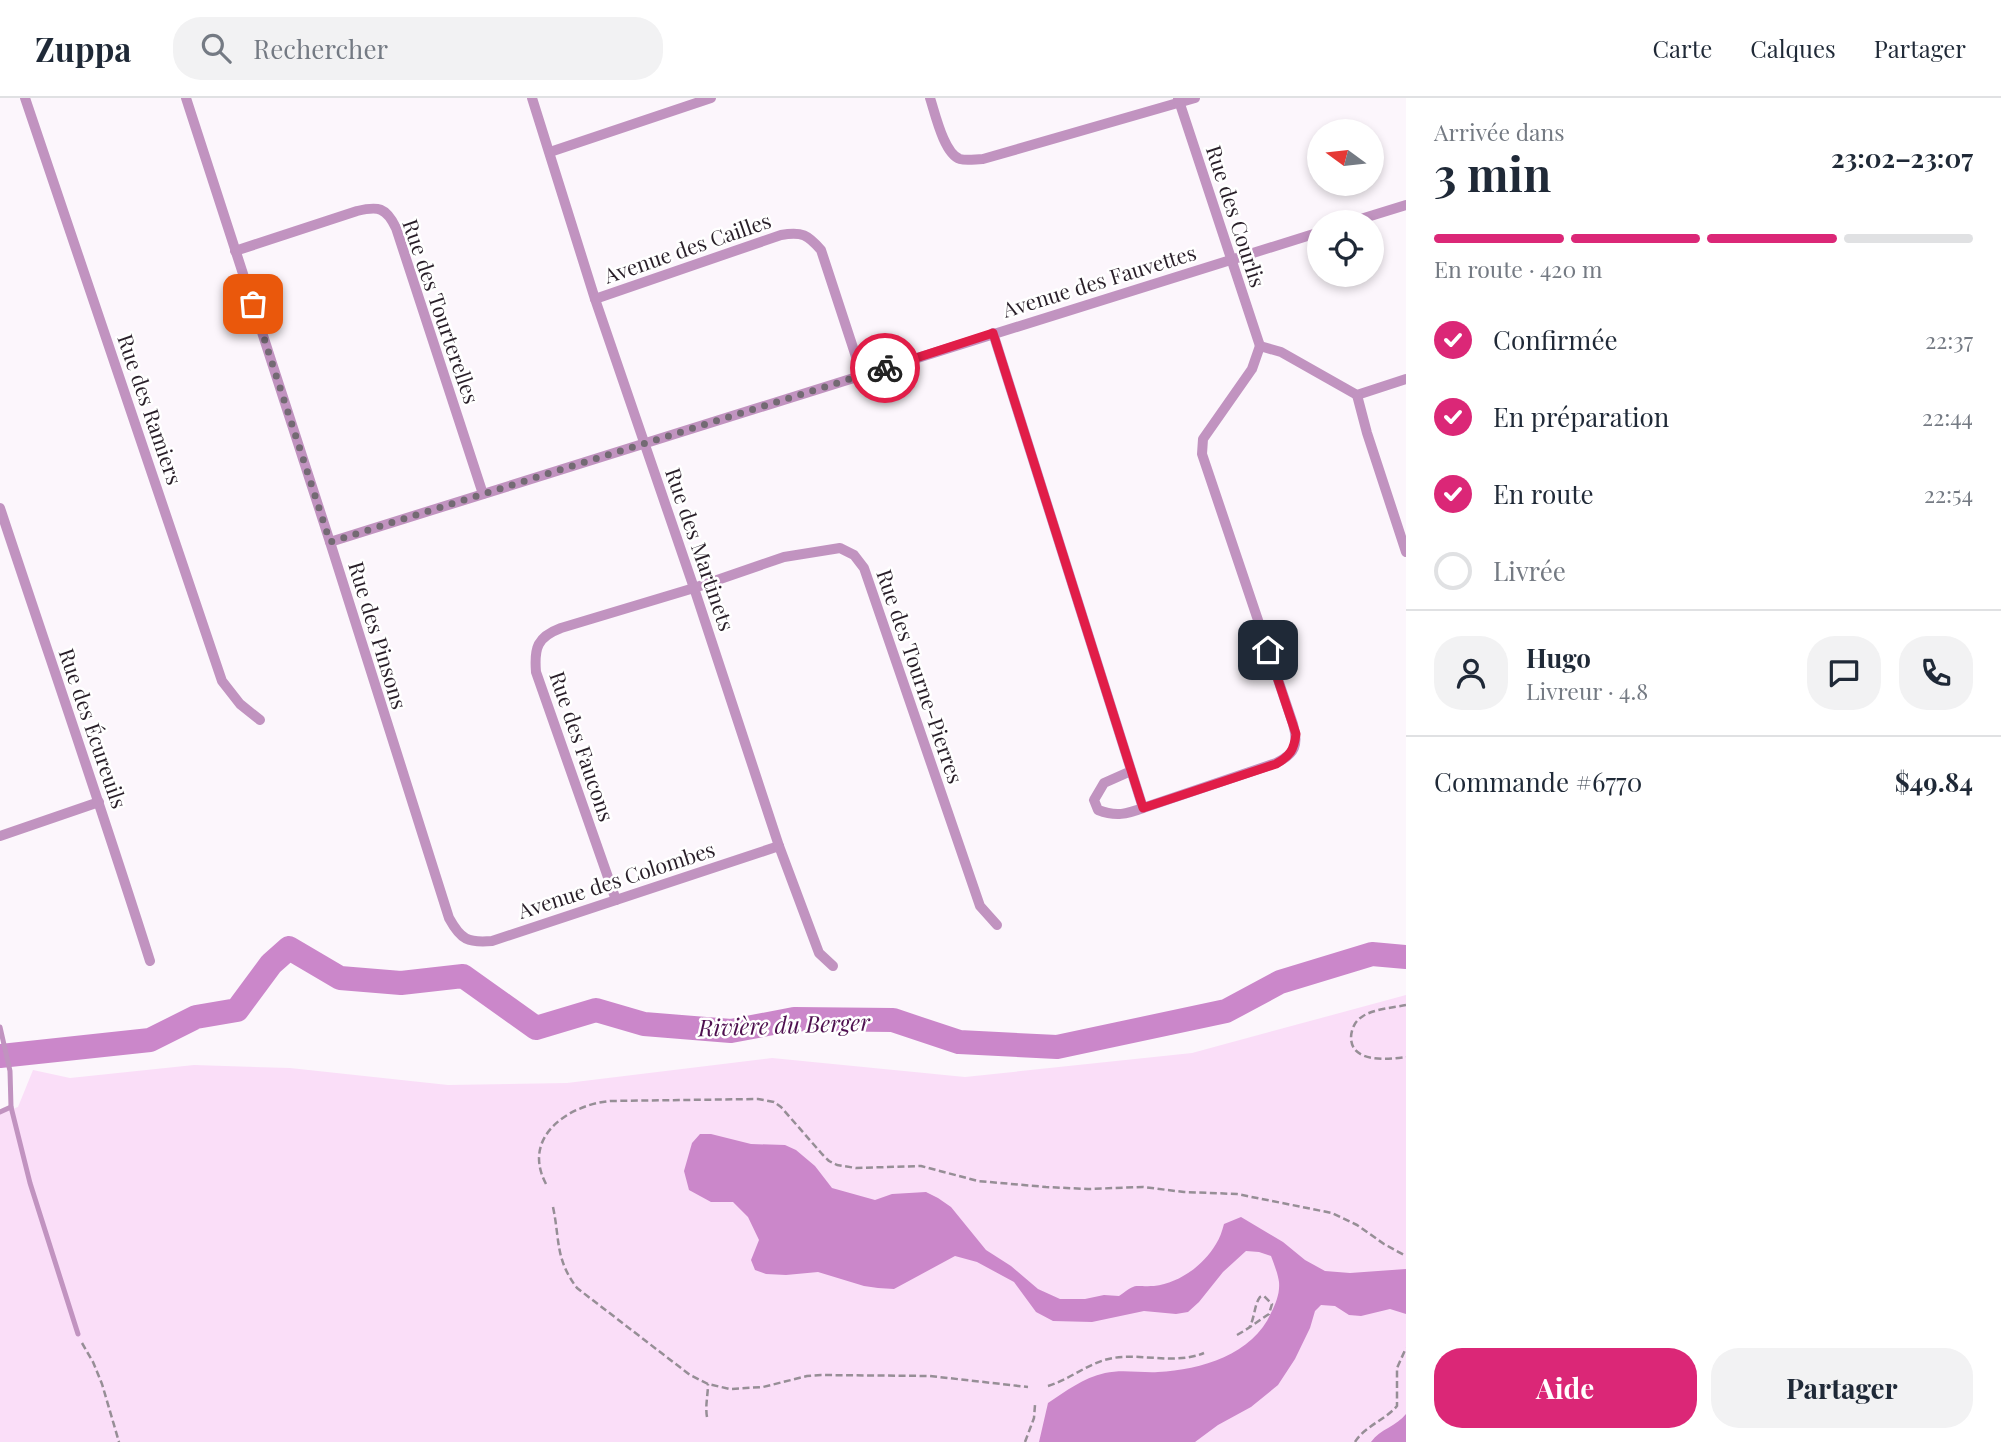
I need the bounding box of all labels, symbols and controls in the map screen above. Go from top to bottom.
search box [173,17,663,80]
text: Zuppa [35,26,131,70]
icon: search [197,29,235,67]
text: Rechercher [253,31,388,66]
text: Carte [1653,32,1712,64]
text: Calques [1750,32,1836,64]
text: Partager [1874,32,1966,64]
text: Arrivée dans [1434,116,1565,147]
north arrow [1307,119,1384,196]
map controls [1307,119,1384,287]
text: 23:02–23:07 [1831,140,1973,175]
street label: Rue des Courlis [1201,141,1273,291]
text: 3 min [1434,142,1551,204]
street label: Avenue des Cailles [599,205,774,289]
button: locate [1307,210,1384,287]
street label: Rue des Tourterelles [397,215,487,407]
street label: Avenue des Fauvettes [998,237,1199,323]
text: En route · 420 m [1434,253,1602,284]
pin [223,274,283,334]
icon: bag [234,285,272,323]
icon: check [1434,321,1472,359]
text: Confirmée [1493,322,1618,357]
text: 22:37 [1925,324,1973,355]
street label: Rue des Ramiers [112,330,190,488]
courier [850,333,920,403]
icon: bike [866,349,904,387]
icon: check [1434,398,1472,436]
text: En préparation [1493,399,1669,434]
text: 22:44 [1922,401,1973,432]
street label: Rue des Martinets [660,464,742,634]
icon: check [1434,475,1472,513]
text: En route [1493,476,1594,511]
text: 22:54 [1924,478,1973,509]
text: Livrée [1493,553,1566,588]
street label: Rue des Pinsons [343,558,415,712]
street label: Rue des Tourne-Pierres [871,565,971,787]
pin [1238,620,1298,680]
icon: home [1249,631,1287,669]
button: person [1434,636,1508,710]
button: chat [1807,636,1881,710]
button: phone [1899,636,1973,710]
text: Hugo [1526,640,1591,675]
street label: Rue des Écureuils [53,644,135,812]
street label: Rue des Faucons [544,667,622,825]
text: Livreur · 4.8 [1526,675,1648,706]
text: Commande #6770 [1434,764,1642,799]
text: $49.84 [1895,764,1973,799]
street label: Avenue des Colombes [513,834,718,924]
water label: Rivière du Berger [697,1005,872,1043]
button: Aide [1434,1348,1697,1428]
button: Partager [1711,1348,1973,1428]

